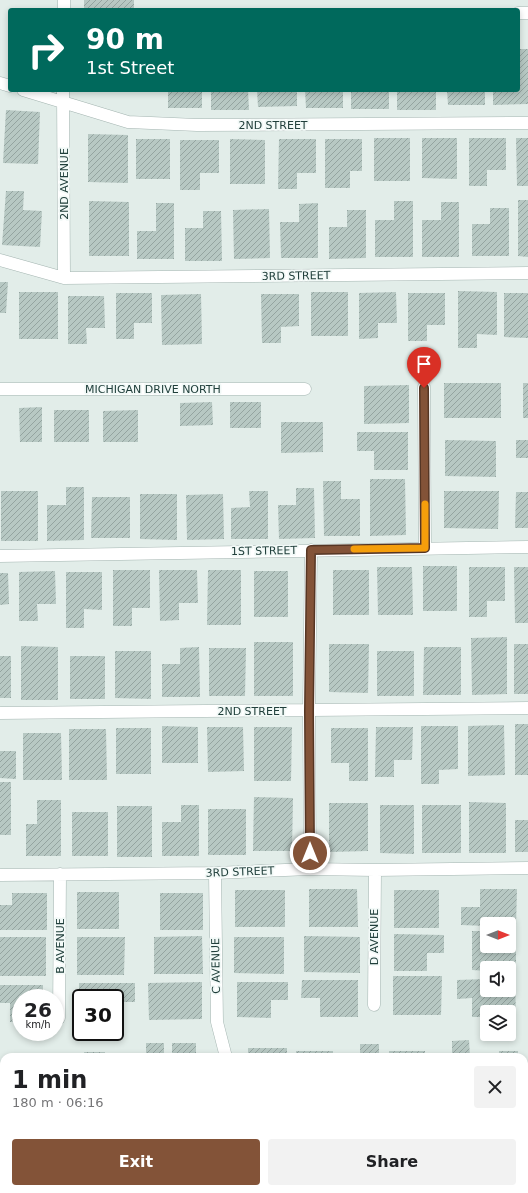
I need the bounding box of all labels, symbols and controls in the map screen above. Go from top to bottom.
text: 90 m [86,23,164,56]
icon: right [20,24,72,76]
text: 1st Street [86,57,174,78]
street label: 2ND STREET [238,119,308,132]
street label: 2ND AVENUE [58,148,71,220]
street label: 3RD STREET [262,269,331,283]
pin [407,347,441,388]
icon: arrive [413,353,435,375]
street label: MICHIGAN DRIVE NORTH [85,383,221,396]
street label: 1ST STREET [231,544,297,558]
street label: 2ND STREET [217,705,287,718]
position arrow [289,832,331,874]
street label: 3RD STREET [206,864,275,880]
street label: D AVENUE [368,909,381,965]
north arrow [480,917,516,953]
map controls [480,917,516,1041]
street label: B AVENUE [54,918,67,974]
street label: C AVENUE [209,938,223,994]
button: sound [480,961,516,997]
speed limit sign: 30 [72,989,124,1041]
text: 26 [24,998,52,1022]
button: layers [480,1005,516,1041]
text: km/h [25,1019,51,1030]
text: 1 min [12,1066,87,1094]
button: close [474,1066,516,1108]
text: 180 m · 06:16 [12,1095,103,1110]
button: Exit [12,1139,260,1185]
button: Share [268,1139,516,1185]

